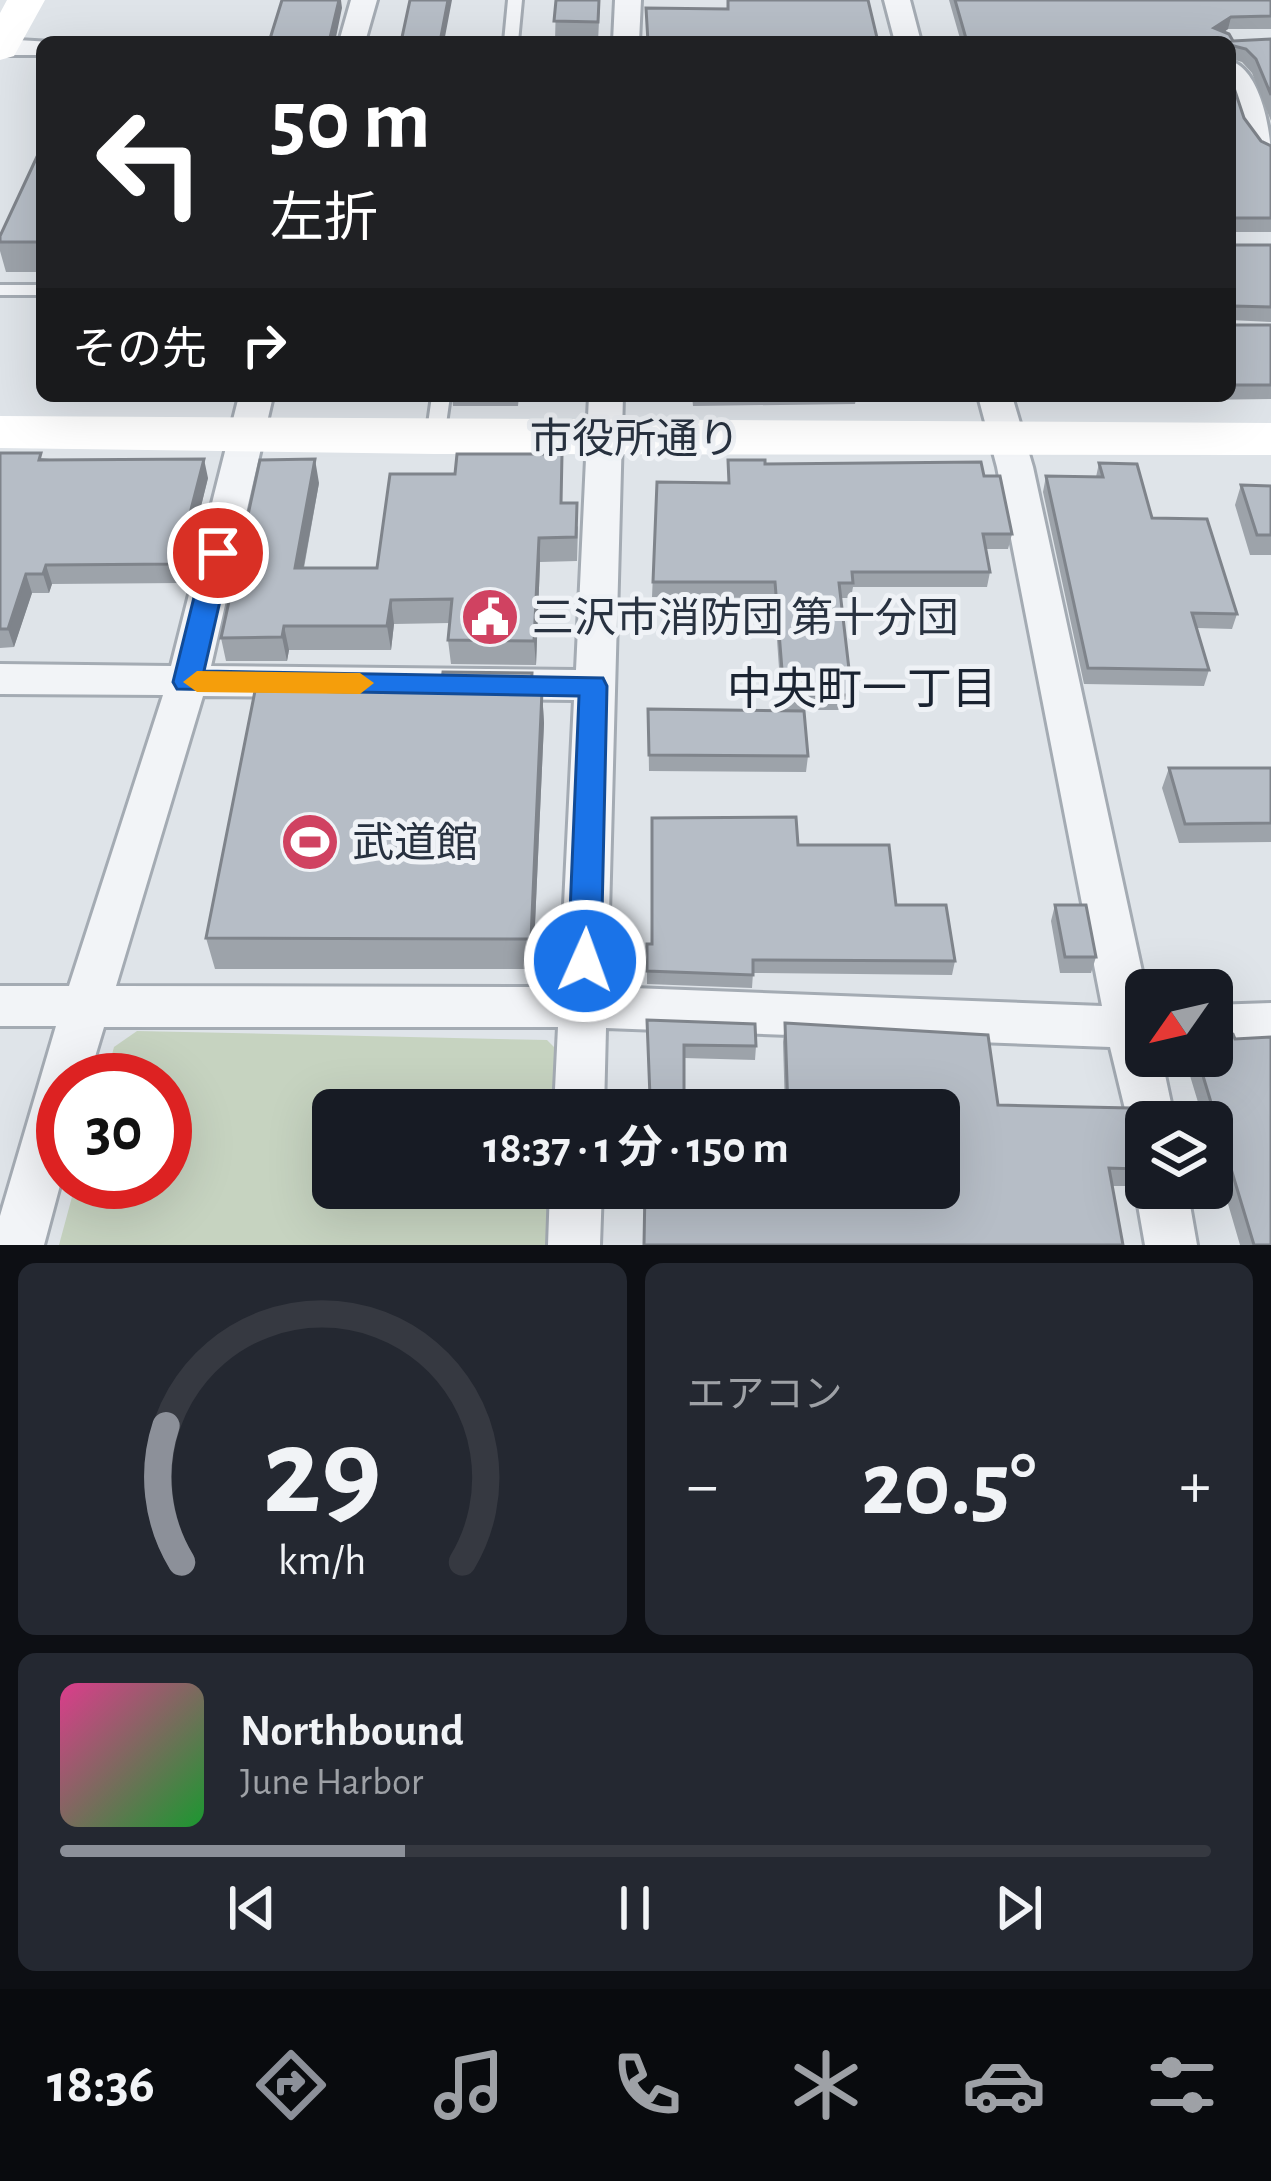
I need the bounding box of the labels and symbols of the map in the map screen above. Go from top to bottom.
street label: 市役所通り [530,417,740,461]
pin [167,502,269,604]
public building icon: 三沢市消防団 第十分団 [459,586,521,648]
place label: 三沢市消防団 第十分団 [532,596,959,640]
district label: 中央町一丁目 [727,666,997,713]
sports icon: 武道館 [279,811,341,873]
place label: 武道館 [352,821,478,865]
position arrow [522,898,648,1024]
north arrow [1125,969,1233,1077]
speed limit sign: 30 [36,1053,192,1209]

